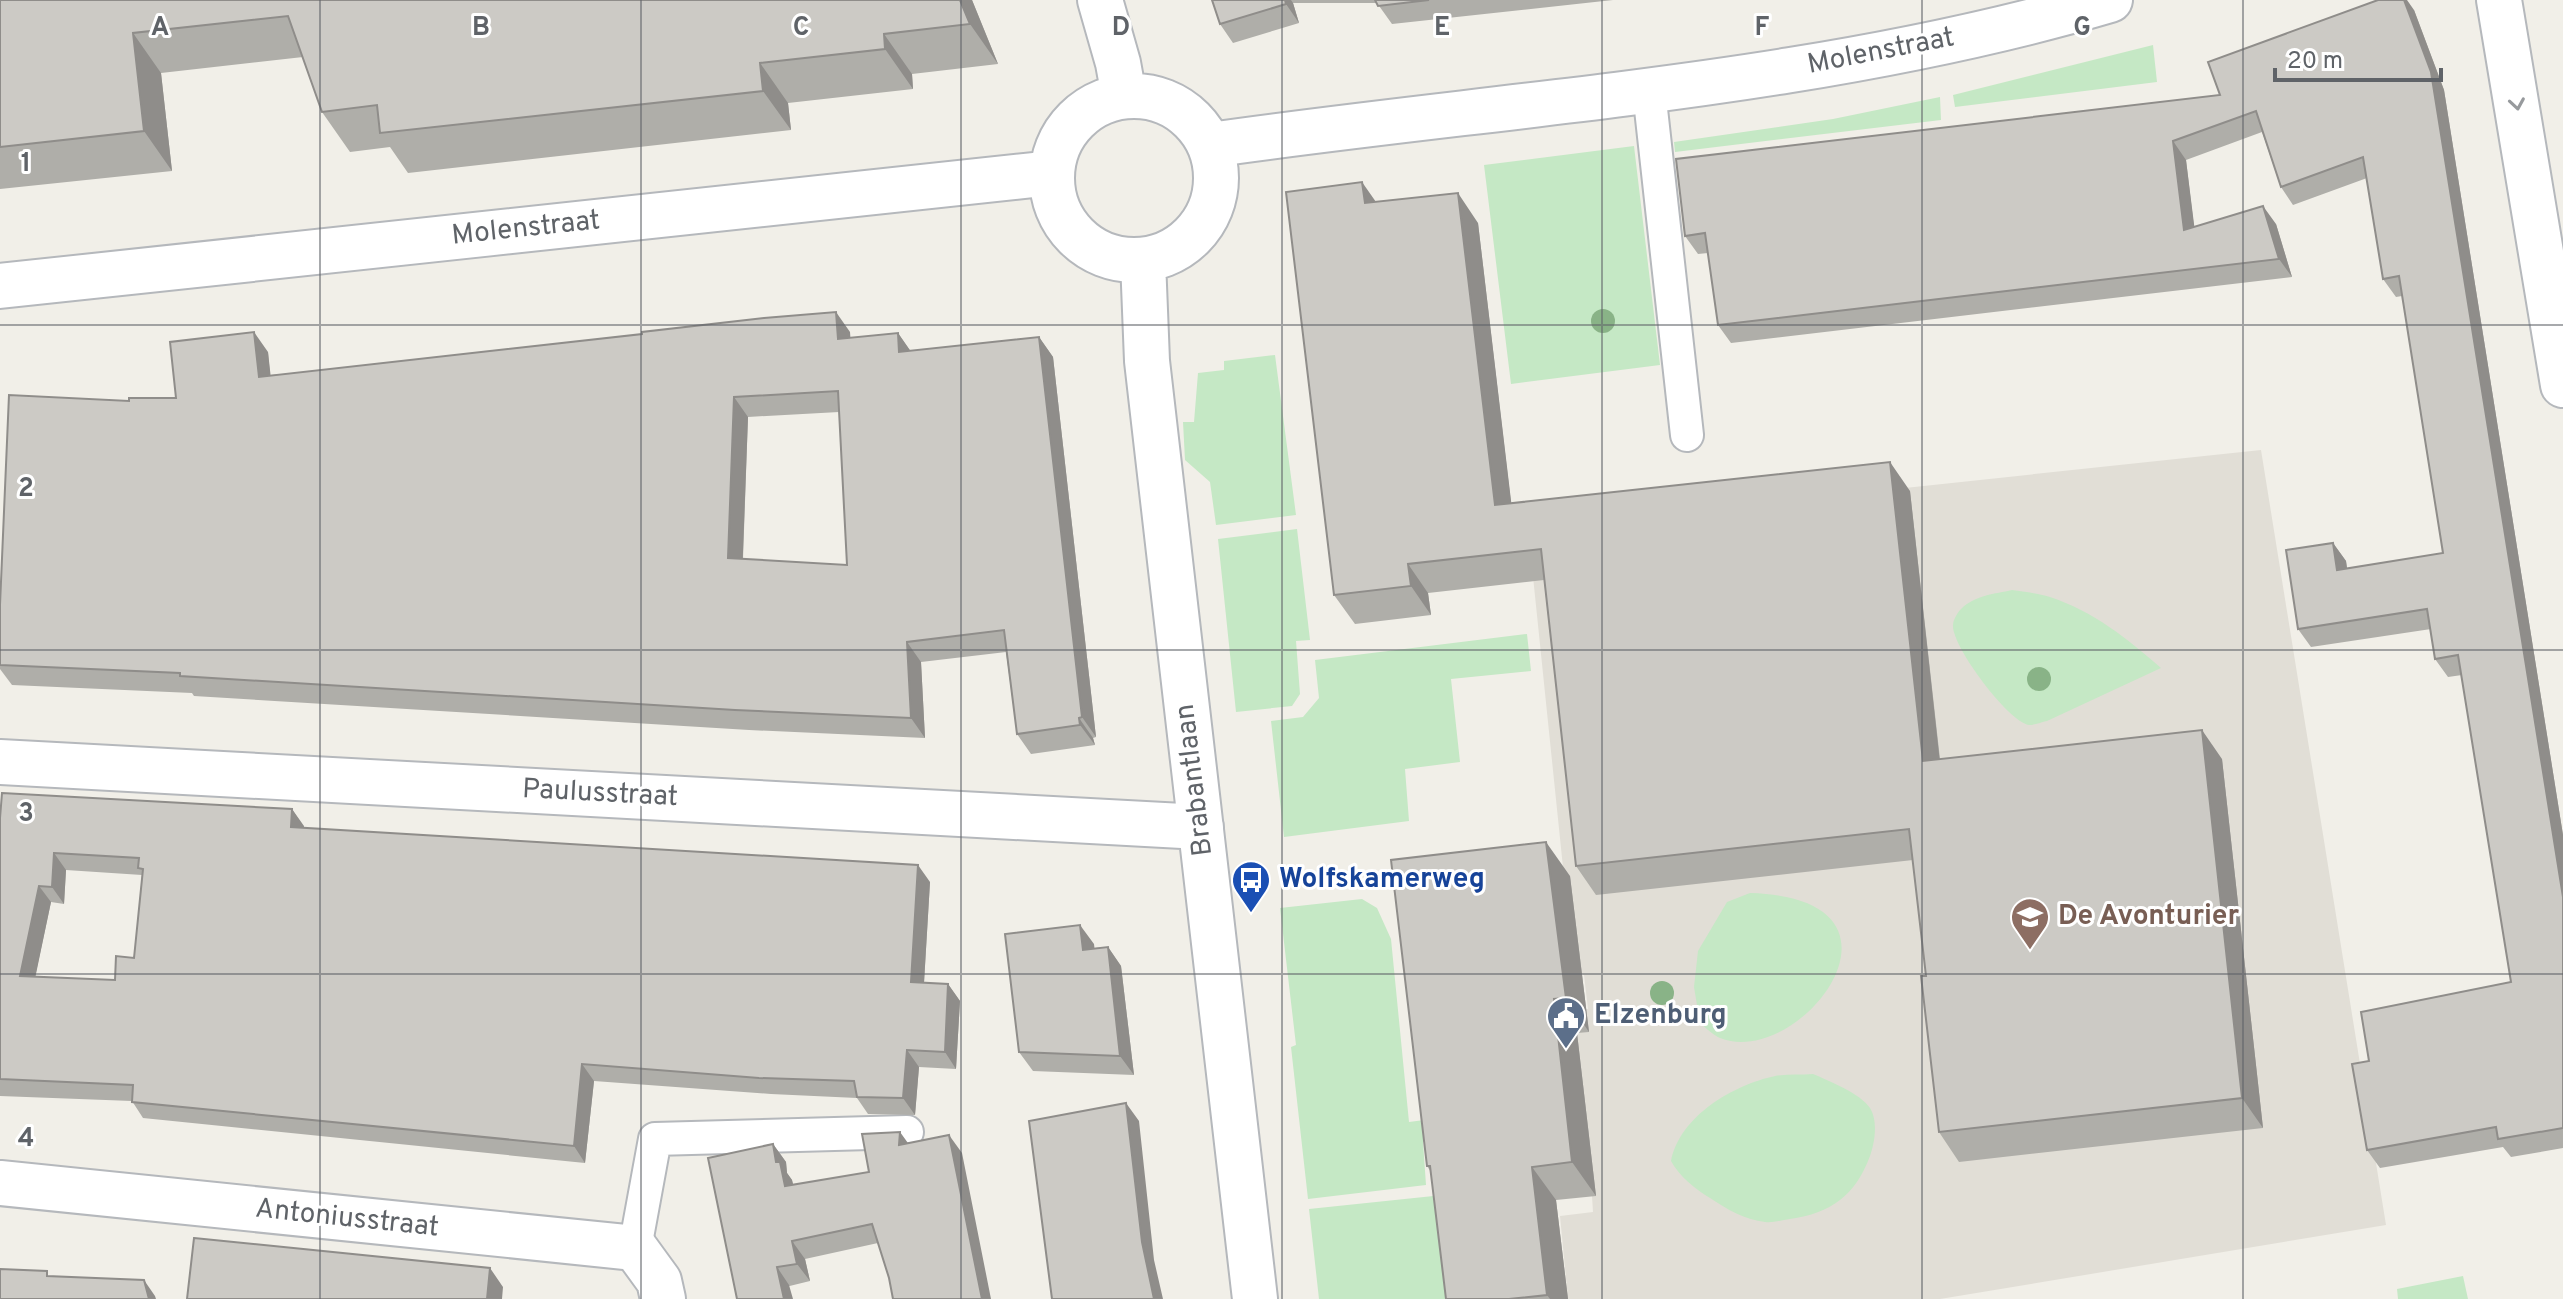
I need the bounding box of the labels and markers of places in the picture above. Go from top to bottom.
bus stop icon: Wolfskamerweg [1230,859,1272,914]
place label: Wolfskamerweg [1279,862,1485,898]
school or university icon: De Avonturier [2009,896,2051,951]
place label: De Avonturier [2058,899,2240,935]
public building icon: Elzenburg [1545,995,1587,1050]
place label: Elzenburg [1594,998,1727,1034]

